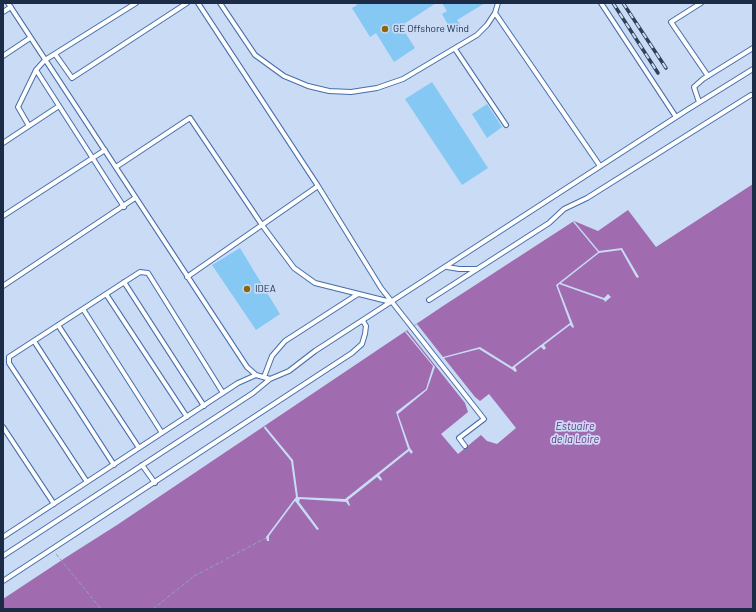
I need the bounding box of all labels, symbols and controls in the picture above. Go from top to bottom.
place label: GE Offshore Wind [393,23,469,35]
marker: GE Offshore Wind [380,24,390,34]
place label: IDEA [255,283,276,295]
marker: IDEA [242,284,252,294]
water label: Estuaire de la Loire [551,419,599,445]

